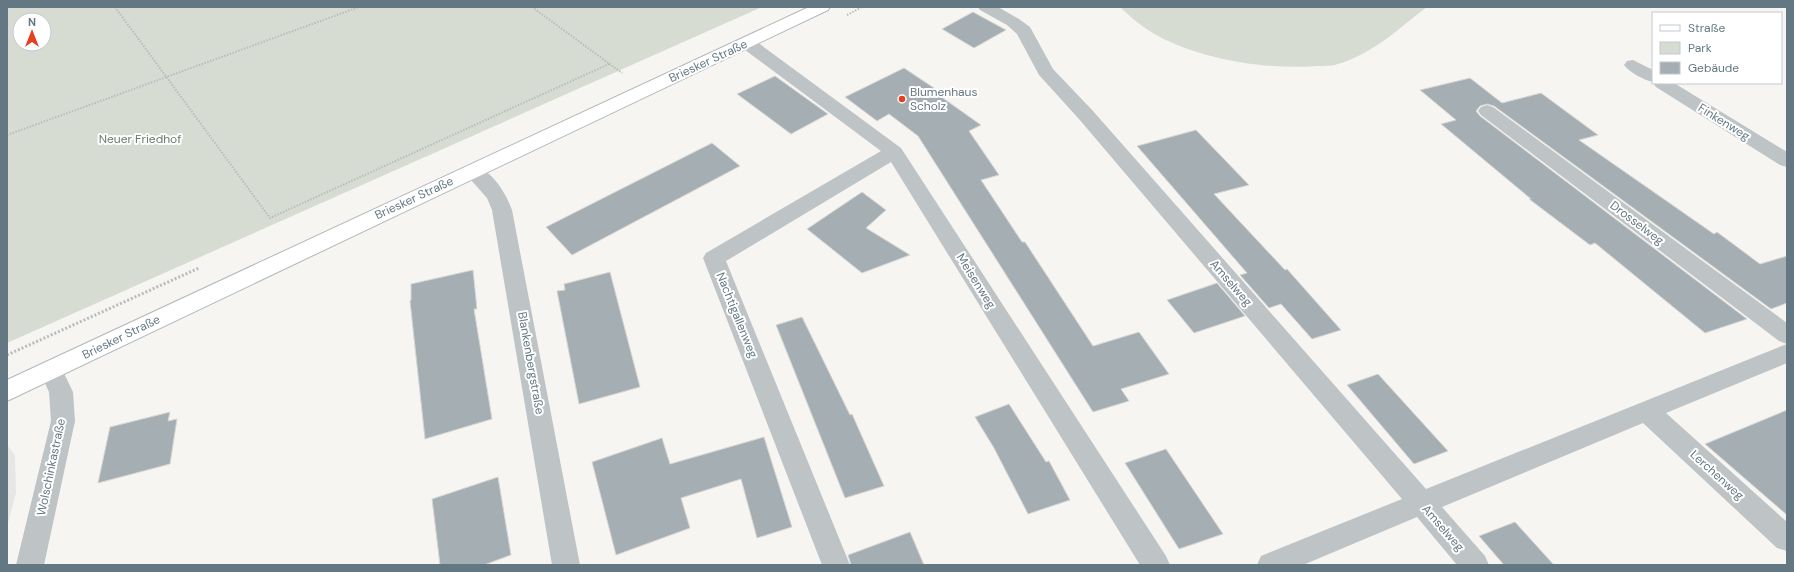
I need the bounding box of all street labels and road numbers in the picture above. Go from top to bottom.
street label: Briesker Straße [666,36,750,86]
street label: Finkenweg [1695,100,1753,144]
street label: Briesker Straße [372,173,456,223]
street label: Drosselweg [1607,197,1667,249]
street label: Meisenweg [953,251,999,312]
street label: Amselweg [1206,256,1256,310]
street label: Nachtigallenweg [713,270,762,360]
street label: Blankenbergstraße [514,310,548,416]
street label: Briesker Straße [79,311,163,363]
street label: Wolschinkastraße [33,417,69,517]
street label: Lerchenweg [1687,447,1747,504]
street label: Amselweg [1418,501,1468,555]

